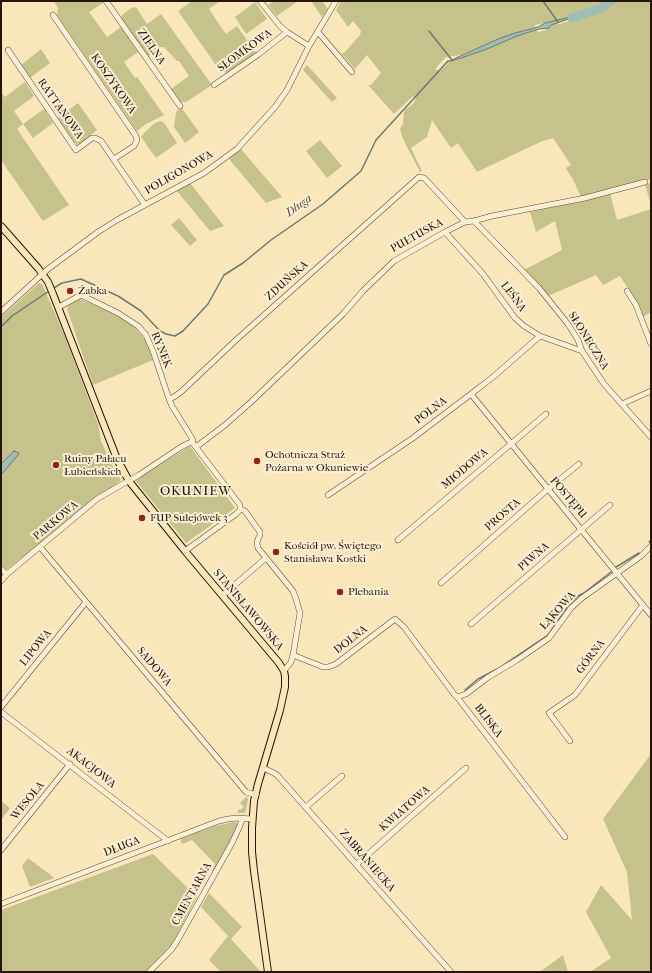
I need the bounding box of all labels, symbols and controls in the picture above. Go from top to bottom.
street label: ZIELNA [134,27,168,67]
street label: SŁOMKOWA [215,27,275,75]
street label: KOSZYKOWA [87,51,139,117]
street label: RATTANOWA [34,76,86,142]
street label: POLIGONOWA [143,148,215,198]
water label: Długa [283,192,315,220]
street label: PUŁTUSKA [388,216,446,256]
street label: ZDUŃSKA [263,258,311,304]
street label: LEŚNA [497,279,529,315]
place label: Żabka [78,284,107,298]
marker: Żabka [65,286,75,296]
street label: SŁONECZNA [565,309,611,373]
street label: RYNEK [148,330,174,370]
street label: POLNA [412,395,450,427]
street label: MIODOWA [439,446,491,492]
place label: Ochotnicza Straż Pożarna w Okuniewie [265,448,368,474]
place label: Ruiny Pałacu Łubieńskich [64,452,126,478]
marker: Ochotnicza Straż Pożarna w Okuniewie [252,456,262,466]
marker: Ruiny Pałacu Łubieńskich [51,460,61,470]
street label: POSTĘPU [547,474,589,522]
district label: OKUNIEW [160,484,232,500]
street label: PROSTA [482,496,524,534]
street label: PARKOWA [31,498,81,544]
place label: FUP Sulejówek 3 [150,511,228,525]
marker: FUP Sulejówek 3 [137,513,147,523]
place label: Kościół pw. Świętego Stanisława Kostki [284,539,381,565]
street label: PIWNA [516,540,552,574]
marker: Kościół pw. Świętego Stanisława Kostki [271,547,281,557]
street label: STANISŁAWOWSKA [210,567,286,653]
place label: Plebania [348,585,389,599]
marker: Plebania [335,587,345,597]
street label: ŁĄKOWA [537,589,579,633]
street label: DOLNA [332,623,370,657]
street label: LIPOWA [17,627,55,669]
street label: GÓRNA [574,637,608,677]
street label: SADOWA [134,645,174,689]
street label: BLISKA [471,702,505,740]
street label: AKACJOWA [64,745,118,791]
street label: WESOŁA [8,779,48,823]
street label: KWIATOWA [377,783,433,835]
street label: ZABRANIECKA [336,827,398,895]
street label: DŁUGA [102,834,142,860]
street label: CMENTARNA [169,860,215,928]

